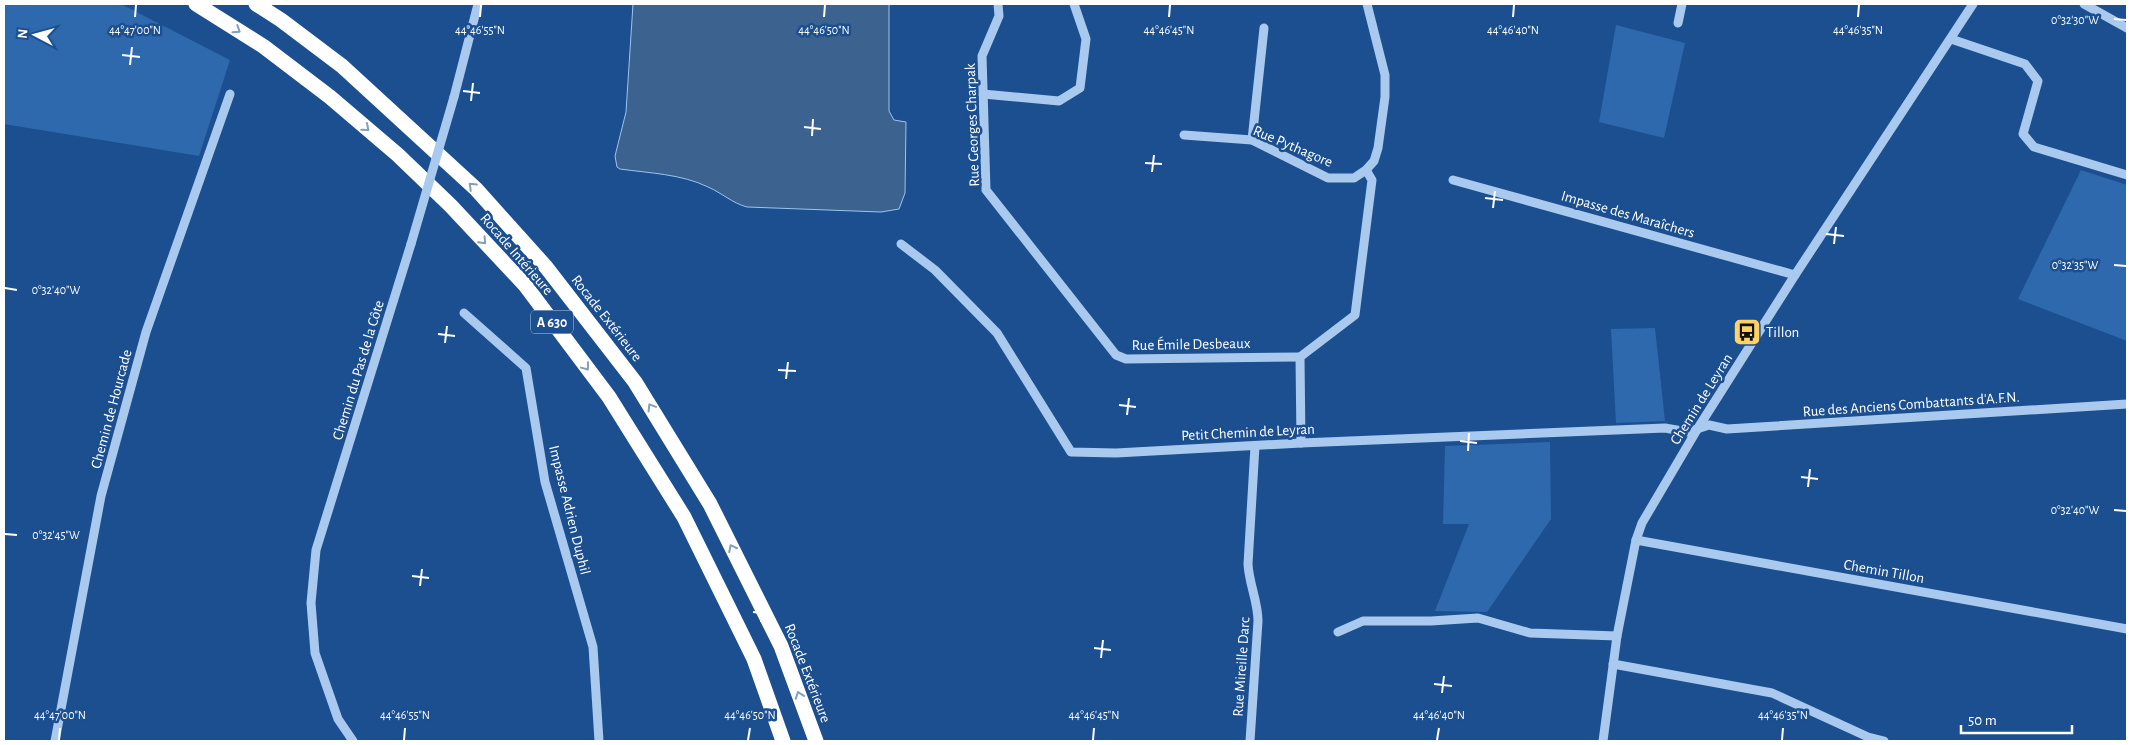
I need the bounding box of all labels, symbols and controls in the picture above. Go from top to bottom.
north arrow [10,10,60,60]
text: 0°32'30"W [2051,14,2099,26]
text: 44°47'00"N [109,24,161,36]
one-way arrow [231,24,241,33]
text: 44°46'55"N [455,24,505,36]
text: 44°46'50"N [798,24,850,36]
text: 44°46'45"N [1144,24,1194,36]
text: 44°46'40"N [1487,24,1539,36]
text: 44°46'35"N [1833,24,1883,36]
text: N [16,28,31,39]
street label: Rue Georges Charpak [963,63,982,187]
one-way arrow [361,122,370,131]
street label: Rue Pythagore [1251,123,1335,170]
one-way arrow [469,183,478,192]
street label: Impasse des Maraîchers [1559,188,1696,241]
street label: Rocade Intérieure [477,211,556,298]
one-way arrow [477,235,486,244]
text: 0°32'35"W [2052,259,2099,271]
street label: Rocade Extérieure [568,272,645,364]
text: 0°32'40"W [32,284,81,296]
street label: Chemin du Pas de la Côte [330,298,387,442]
road number: A 630 [531,311,573,334]
bus stop icon: Tillon [1732,317,1762,347]
place label: Tillon [1766,325,1799,340]
street label: Rue Émile Desbeaux [1131,334,1251,353]
street label: Chemin de Hourcade [88,348,135,470]
street label: Chemin de Leyran [1667,351,1735,447]
one-way arrow [580,361,588,370]
street label: Rue des Anciens Combattants d'A.F.N. [1802,389,2020,420]
one-way arrow [647,404,657,413]
street label: Petit Chemin de Leyran [1181,422,1315,443]
street label: Impasse Adrien Duphil [546,444,593,576]
text: 0°32'40"W [2051,504,2100,516]
text: 0°32'45"W [32,529,80,541]
one-way arrow [728,544,738,553]
street label: Chemin Tillon [1842,557,1925,586]
street label: Rue Mireille Darc [1231,617,1252,717]
street label: Rocade Extérieure [782,622,833,725]
one-way arrow [795,692,805,700]
scale bar [1961,702,2072,734]
text: 44°47'00"N [34,709,86,721]
text: 44°46'55"N [380,709,430,721]
text: 44°46'50"N [724,709,776,721]
text: 44°46'45"N [1069,709,1119,721]
text: 44°46'40"N [1413,709,1465,721]
text: 44°46'35"N [1758,709,1808,721]
text: 50 m [1968,713,1997,728]

